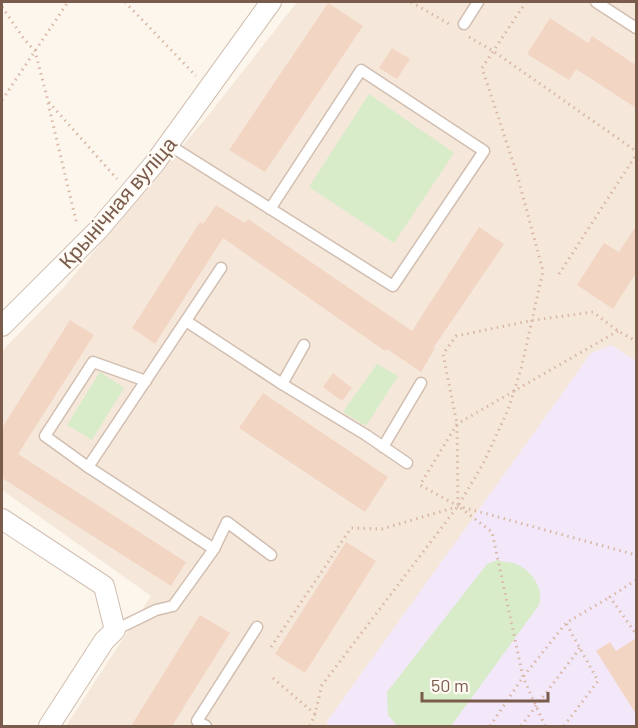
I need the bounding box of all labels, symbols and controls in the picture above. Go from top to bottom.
street label: Крынічная вуліца [53,131,181,273]
scale bar [422,665,548,703]
text: 50 m [431,674,469,696]

